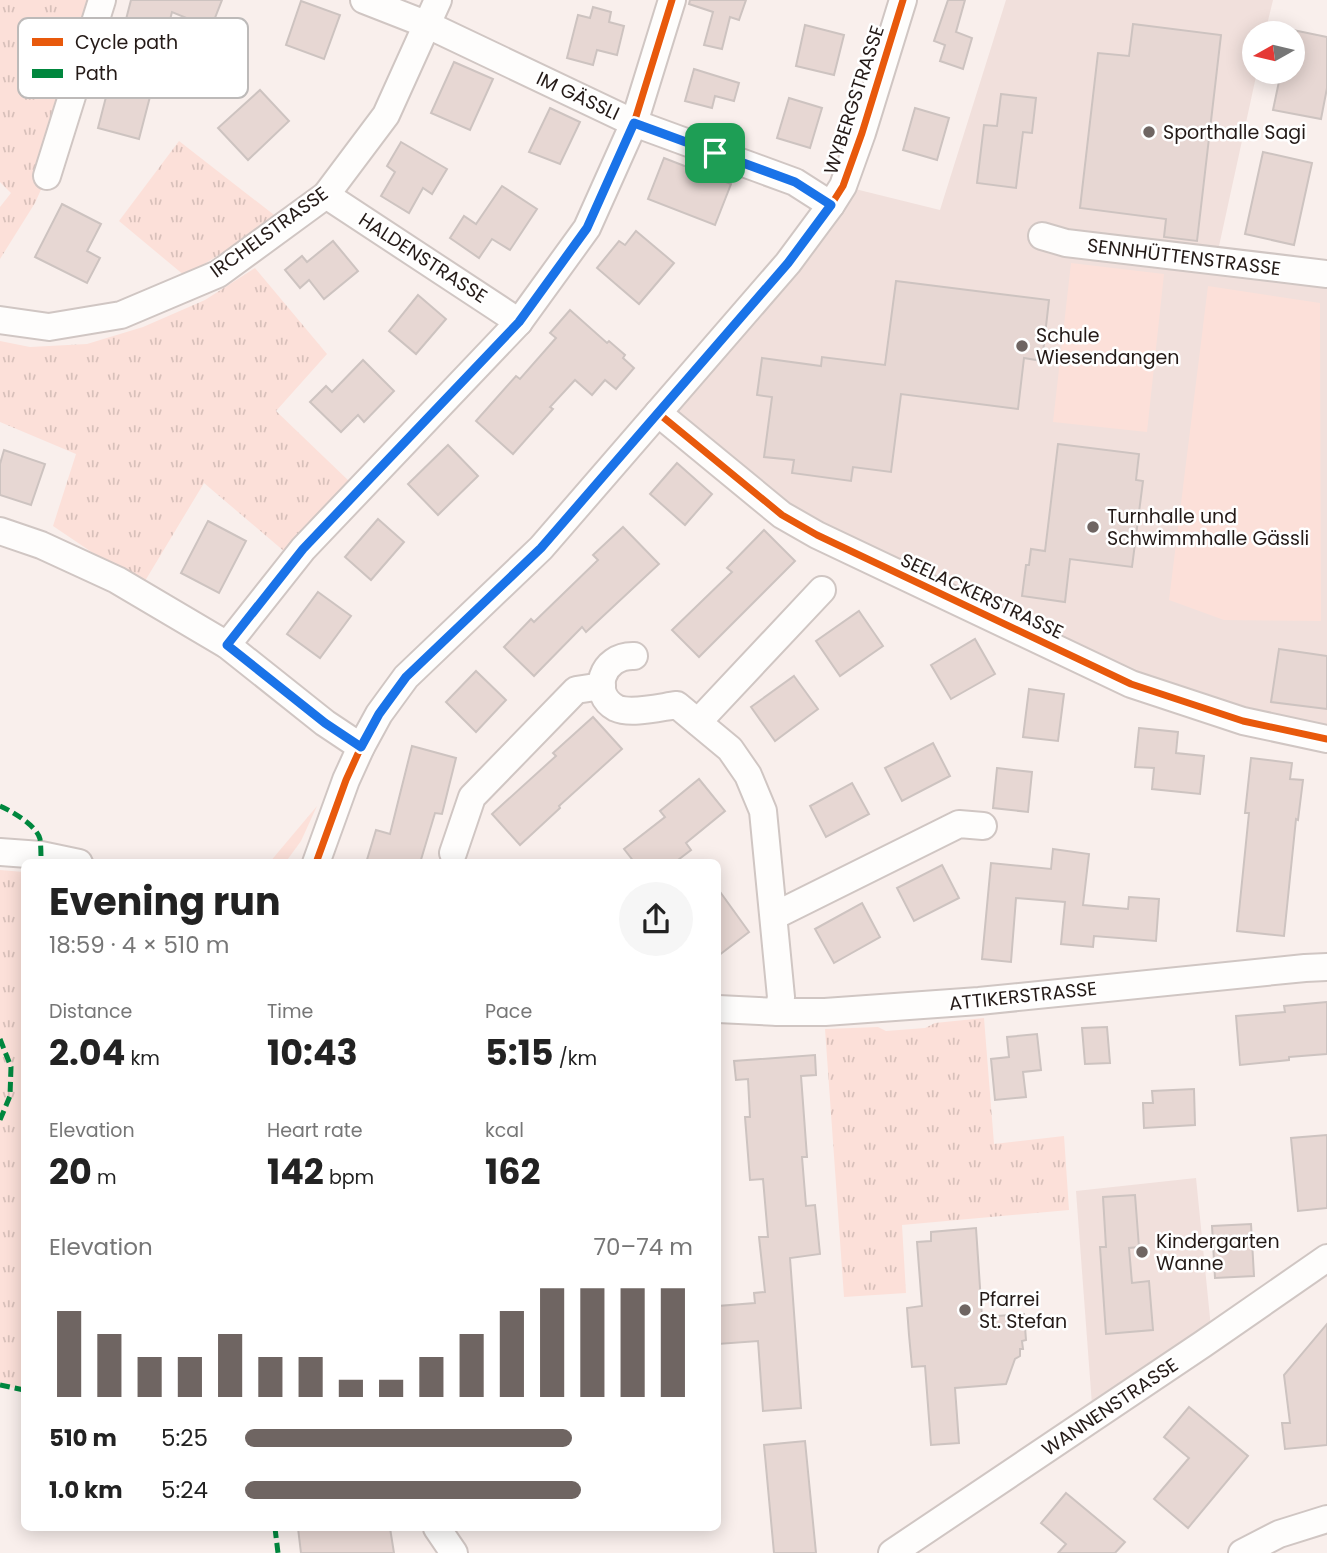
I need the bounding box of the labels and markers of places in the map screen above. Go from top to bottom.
place label: Sporthalle Sagi [1163,119,1306,146]
pin [685,123,745,183]
marker: Sporthalle Sagi [1141,124,1157,140]
place label: Schule Wiesendangen [1036,322,1180,371]
marker: Schule Wiesendangen [1014,338,1030,354]
place label: Turnhalle und Schwimmhalle Gässli [1107,503,1309,552]
marker: Turnhalle und Schwimmhalle Gässli [1085,519,1101,535]
place label: Kindergarten Wanne [1156,1228,1280,1277]
marker: Kindergarten Wanne [1134,1244,1150,1260]
place label: Pfarrei St. Stefan [979,1286,1067,1335]
marker: Pfarrei St. Stefan [957,1302,973,1318]

